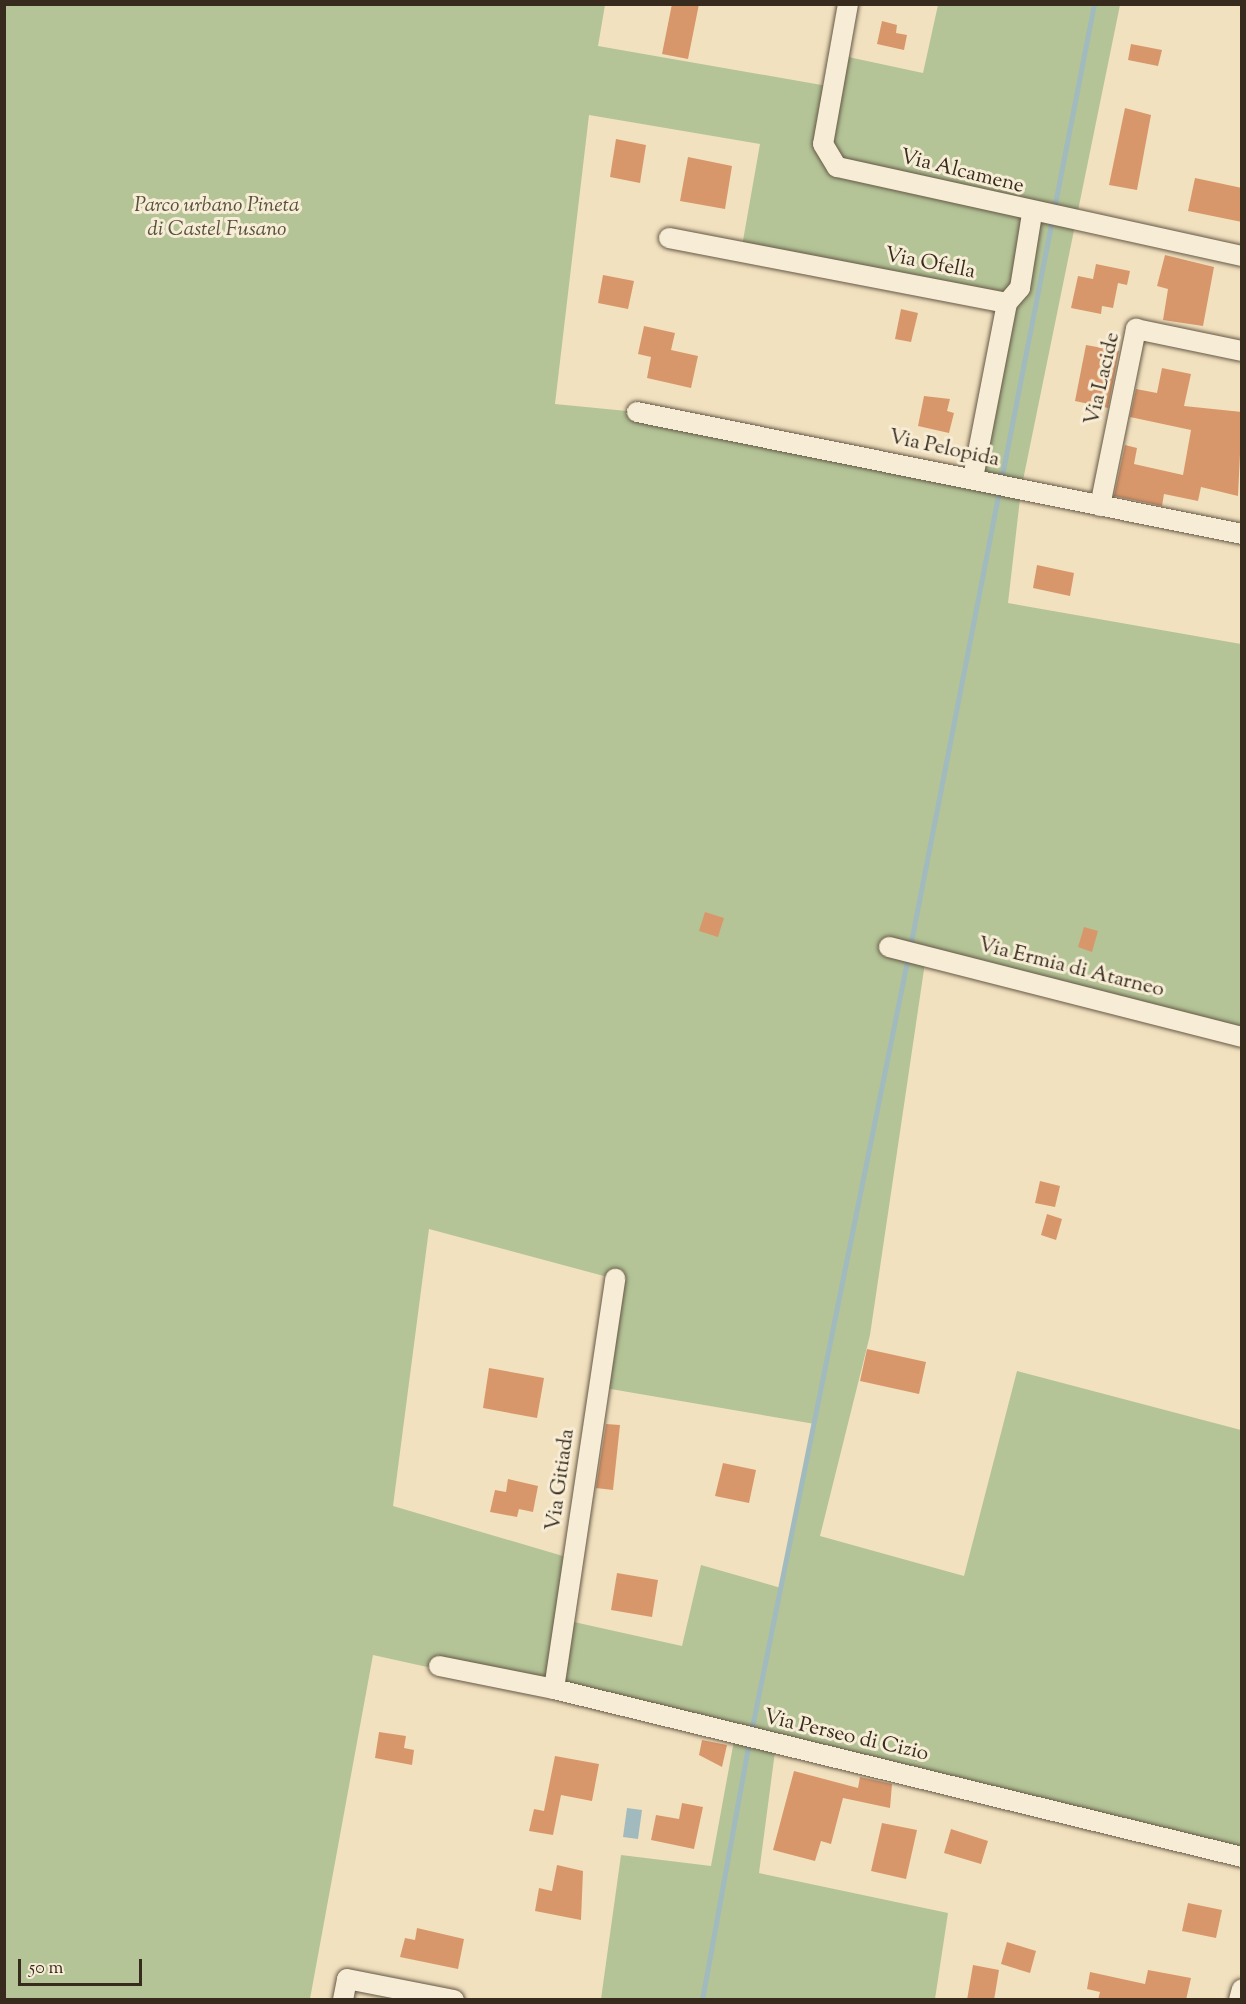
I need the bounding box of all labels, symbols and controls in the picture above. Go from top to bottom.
street label: Via Alcamene [898,144,1026,200]
park label: Parco urbano Pineta di Castel Fusano [134,193,300,243]
street label: Via Ofella [883,243,977,285]
street label: Via Lacide [1080,330,1126,428]
street label: Via Pelopida [886,425,1002,473]
street label: Via Ermia di Atarneo [975,933,1167,1003]
street label: Via Gitiada [541,1427,581,1533]
street label: Via Perseo di Cizio [761,1705,931,1767]
scale bar [21,1947,146,1985]
text: 50 m [29,1956,63,1982]

